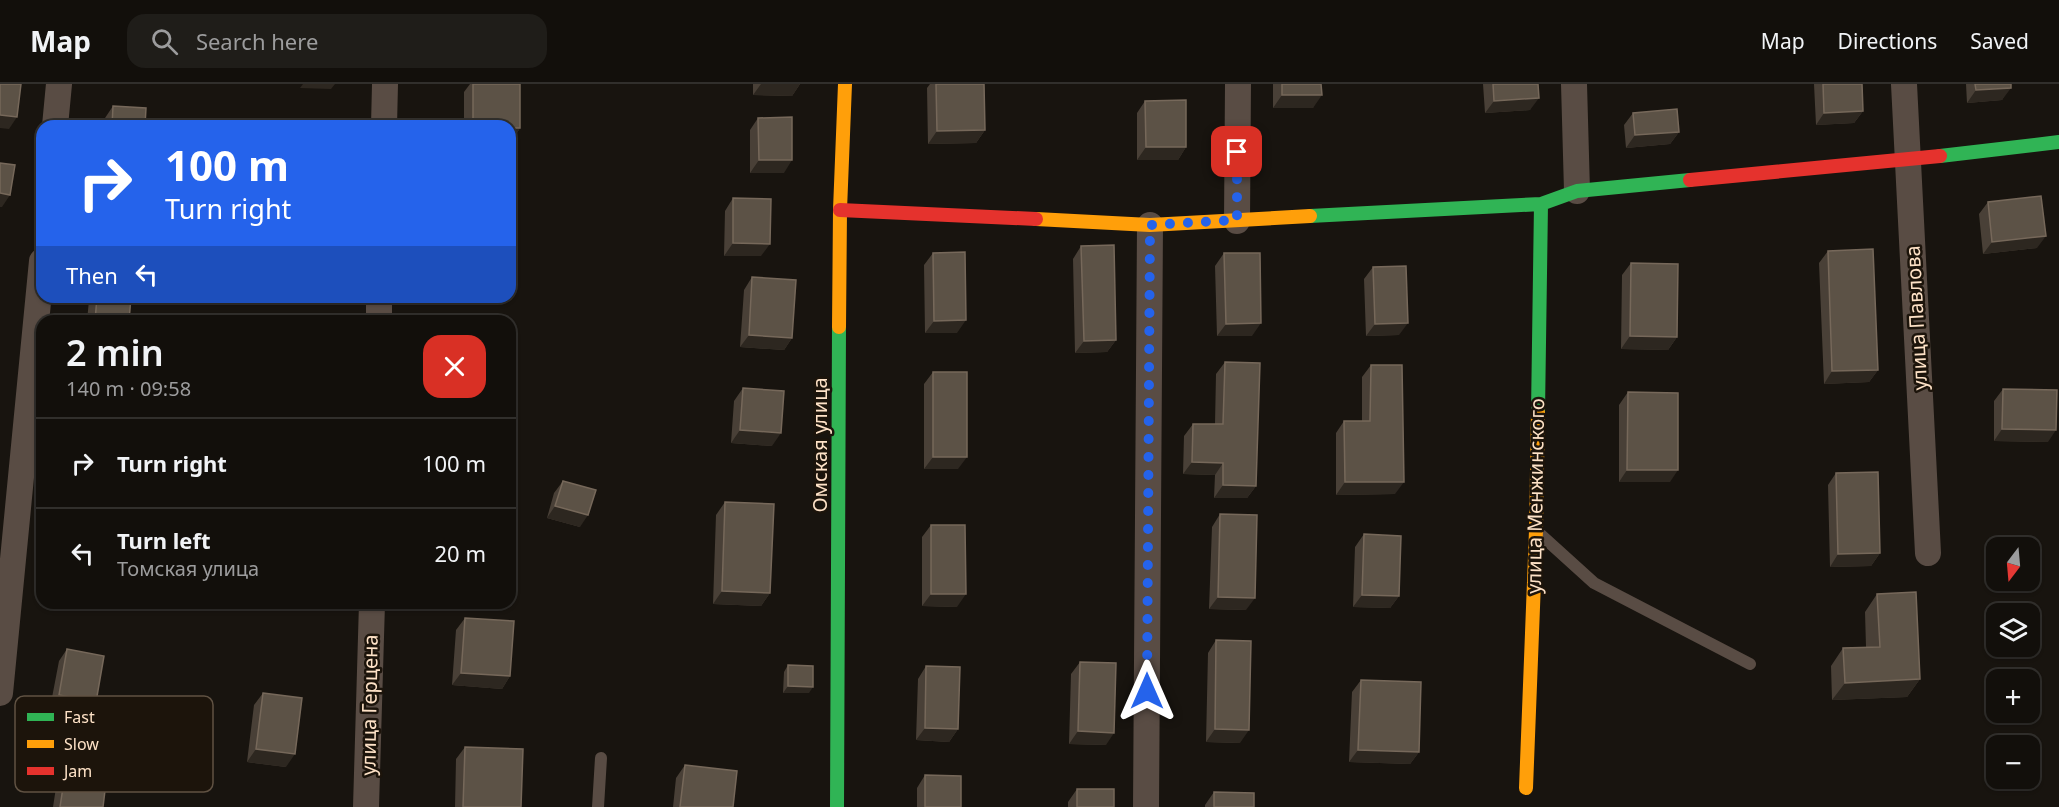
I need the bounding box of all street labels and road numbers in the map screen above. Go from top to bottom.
street label: улица Павлова [1899,245,1933,391]
street label: Омская улица [806,377,833,513]
street label: улица Менжинского [1520,398,1550,594]
street label: улица Герцена [354,634,384,776]

